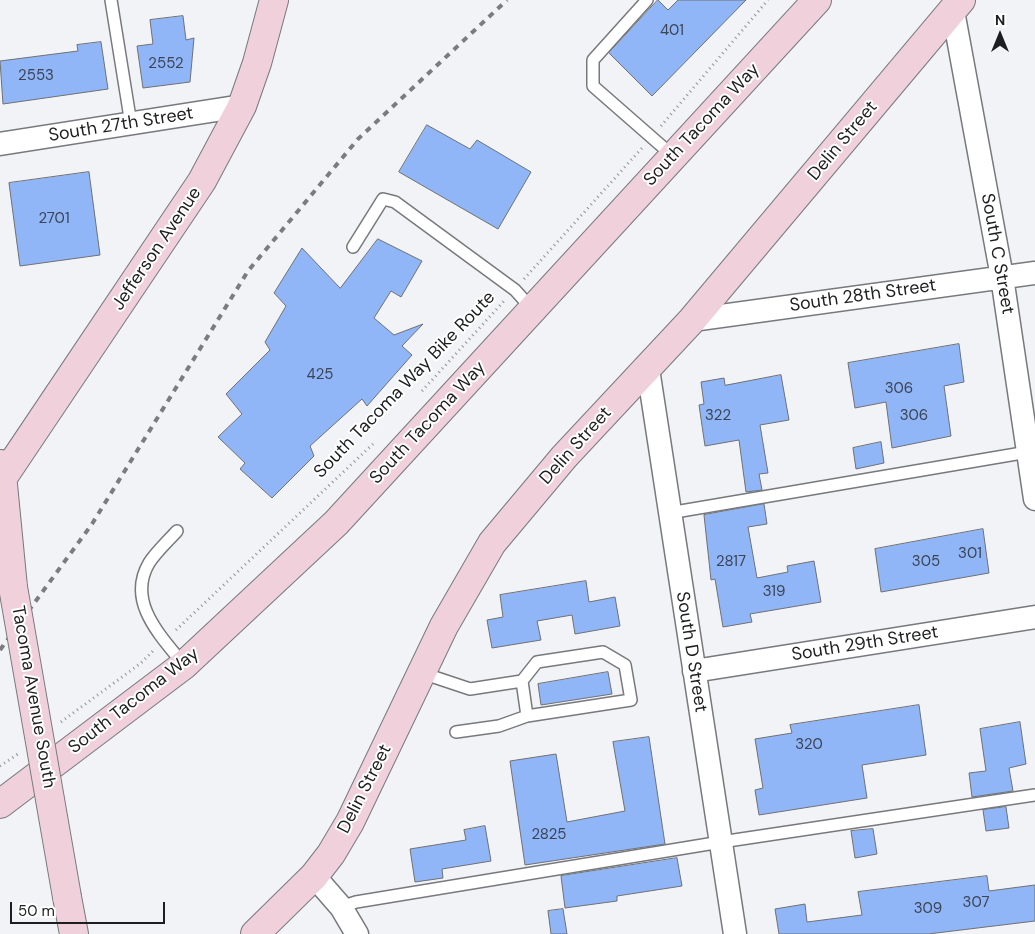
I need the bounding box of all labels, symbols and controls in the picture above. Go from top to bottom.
north arrow [975,10,1025,60]
text: N [995,11,1005,29]
house number: 401 [660,22,684,40]
house number: 2552 [148,55,184,73]
street label: South Tacoma Way [640,59,764,191]
house number: 2553 [18,67,54,85]
street label: Delin Street [804,97,882,185]
street label: South 27th Street [47,103,195,147]
street label: Jefferson Avenue [108,183,206,315]
street label: South C Street [976,192,1018,316]
house number: 2701 [38,210,70,228]
street label: South 28th Street [788,275,938,317]
street label: South Tacoma Way Bike Route [310,287,500,483]
street label: South Tacoma Way [366,357,490,489]
house number: 425 [307,366,333,384]
house number: 306 [885,380,913,398]
street label: Delin Street [535,403,617,489]
house number: 322 [705,407,731,425]
house number: 306 [900,407,928,425]
house number: 301 [958,545,982,563]
house number: 2817 [716,553,746,571]
house number: 305 [912,553,940,571]
house number: 319 [763,583,785,601]
street label: South D Street [671,590,711,714]
street label: Tacoma Avenue South [6,604,60,790]
street label: South 29th Street [790,622,940,666]
street label: South Tacoma Way [64,643,204,759]
house number: 320 [795,736,823,754]
street label: Delin Street [333,741,397,837]
house number: 2825 [531,826,567,844]
scale bar [12,892,168,924]
house number: 307 [963,894,989,912]
house number: 309 [914,900,942,918]
text: 50 m [18,901,55,921]

